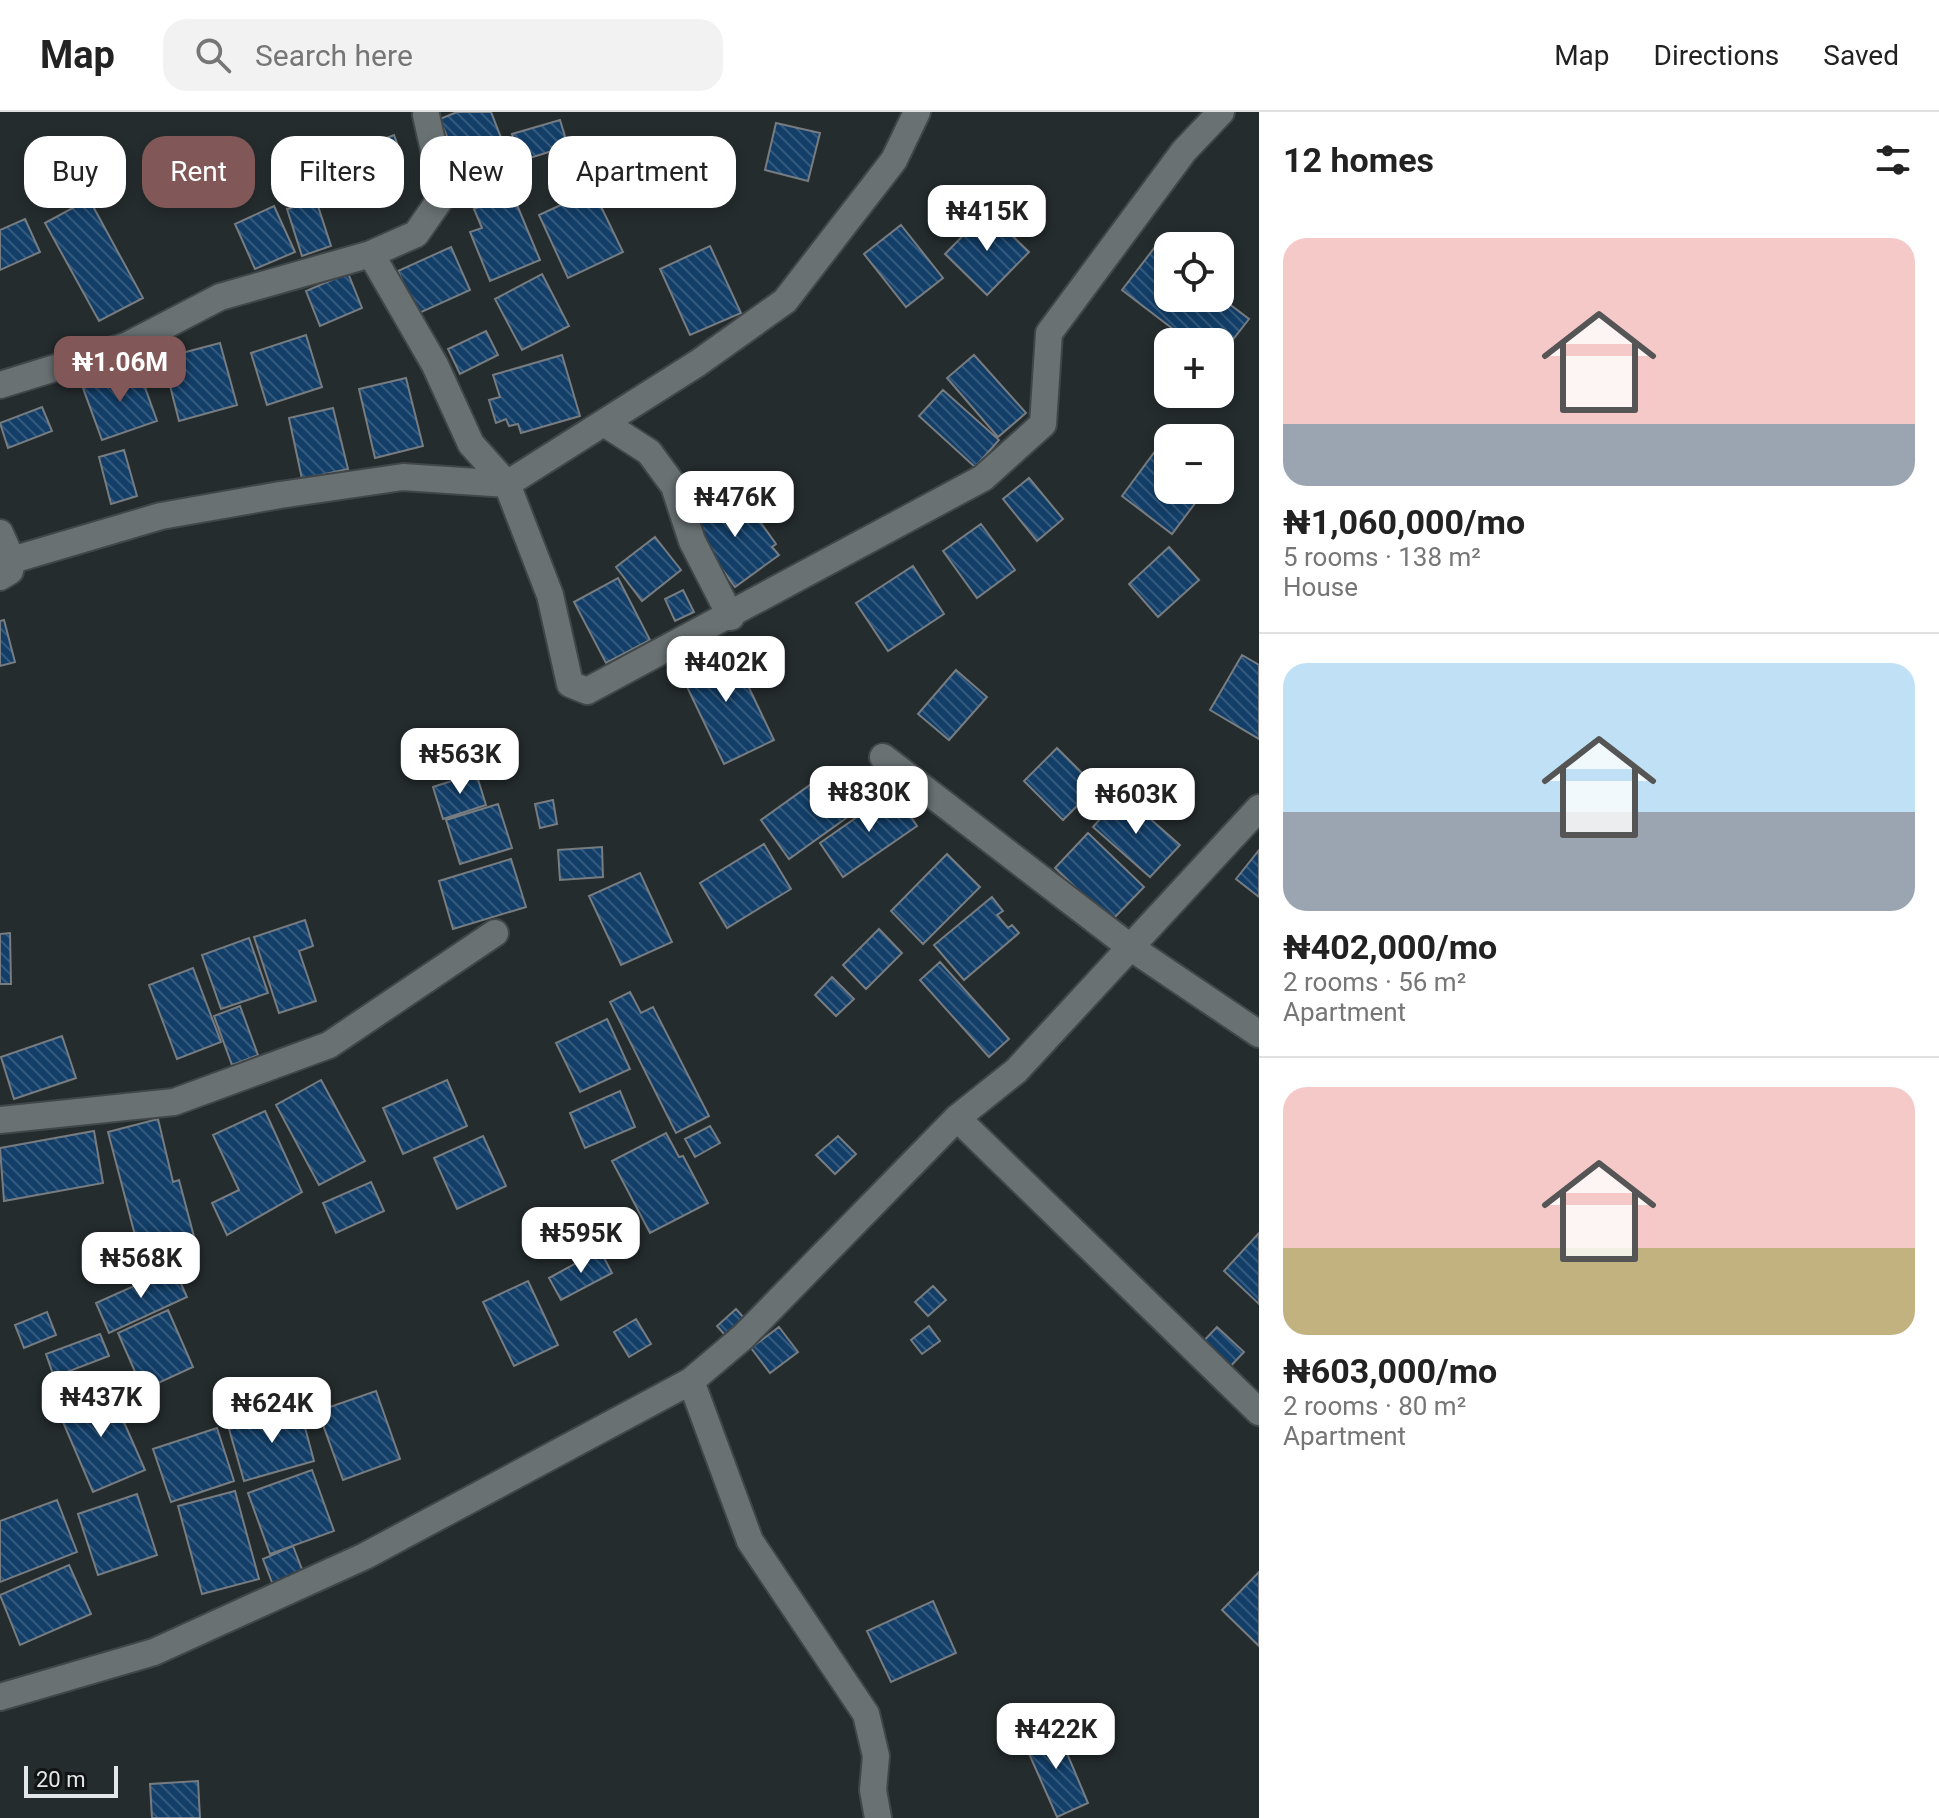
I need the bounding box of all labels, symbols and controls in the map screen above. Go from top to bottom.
search box [163,19,723,91]
text: Map [40,33,115,77]
icon: search [191,33,235,77]
text: Search here [255,38,413,73]
text: Map [1554,39,1610,72]
text: Directions [1654,39,1779,72]
text: Saved [1823,39,1899,72]
chip: Buy [24,136,126,208]
chip: Rent [142,136,255,208]
chip: Filters [271,136,404,208]
chip: New [420,136,532,208]
chip: Apartment [548,136,736,208]
icon: filters [1871,138,1915,182]
text: 12 homes [1283,140,1434,180]
pin: ₦415K [931,185,1043,253]
text: ₦415K [946,196,1028,226]
map controls [1154,232,1234,504]
button: locate [1154,232,1234,312]
icon: home [1527,290,1671,434]
button: + [1154,328,1234,408]
pin: ₦1.06M [55,336,185,404]
text: ₦1.06M [72,347,168,377]
button: − [1154,424,1234,504]
pin: ₦476K [679,471,791,539]
text: ₦476K [694,482,776,512]
text: ₦1,060,000/mo [1283,502,1525,542]
text: 5 rooms · 138 m² [1283,542,1481,572]
text: House [1283,572,1358,602]
pin: ₦402K [670,636,782,704]
text: ₦402K [685,647,767,677]
icon: home [1527,715,1671,859]
pin: ₦563K [404,728,516,796]
text: ₦563K [419,739,501,769]
pin: ₦830K [813,766,925,834]
pin: ₦603K [1080,768,1192,836]
text: ₦830K [828,777,910,807]
text: ₦603K [1095,779,1177,809]
text: ₦402,000/mo [1283,927,1497,967]
text: 2 rooms · 56 m² [1283,967,1466,997]
text: Apartment [1283,997,1406,1027]
icon: home [1527,1139,1671,1283]
pin: ₦595K [525,1207,637,1275]
text: ₦595K [540,1218,622,1248]
pin: ₦568K [85,1232,197,1300]
text: ₦568K [100,1243,182,1273]
text: ₦603,000/mo [1283,1351,1497,1391]
pin: ₦437K [45,1371,157,1439]
pin: ₦624K [216,1377,328,1445]
text: ₦437K [60,1382,142,1412]
text: ₦624K [231,1388,313,1418]
text: 2 rooms · 80 m² [1283,1391,1466,1421]
text: Apartment [1283,1421,1406,1451]
pin: ₦422K [1000,1703,1112,1771]
text: ₦422K [1015,1714,1097,1744]
scale bar [24,1762,118,1798]
text: 20 m [36,1767,85,1792]

